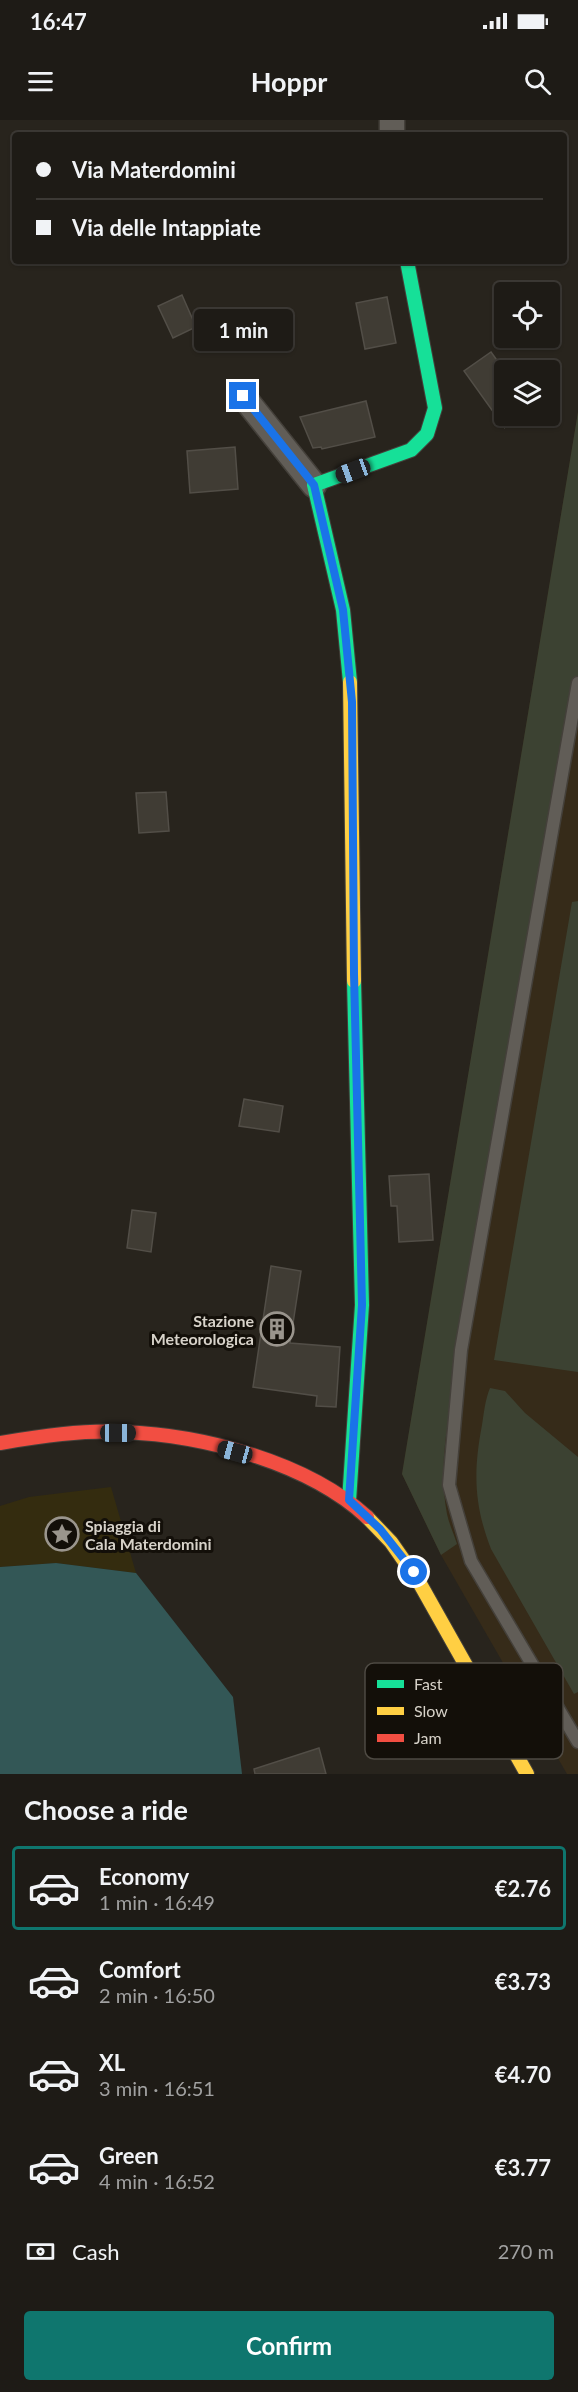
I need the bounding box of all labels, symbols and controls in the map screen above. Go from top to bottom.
text: 16:47 [30,8,87,35]
icon: menu [24,65,57,98]
text: Hoppr [251,65,327,98]
icon: search [521,65,554,98]
text: Via Materdomini [72,156,236,183]
text: Via delle Intappiate [72,214,261,241]
map controls [494,282,560,426]
button: locate [494,282,560,348]
callout: 1 min [194,309,292,351]
text: 1 min [219,318,268,342]
button: layers [494,360,560,426]
route end [229,382,256,409]
car [333,456,373,486]
place label: Stazione Meteorologica [151,1311,254,1348]
building icon: Stazione Meteorologica [259,1311,295,1347]
car [100,1424,136,1442]
car [215,1439,255,1465]
place icon: Spiaggia di Cala Materdomini [44,1516,80,1552]
place label: Spiaggia di Cala Materdomini [85,1516,212,1553]
route start [400,1558,427,1585]
legend [365,1663,563,1759]
text: Fast [414,1674,443,1693]
text: Slow [414,1701,448,1720]
text: Jam [414,1728,442,1747]
text: Choose a ride [24,1793,188,1826]
icon: car [27,1861,81,1915]
text: Economy [99,1863,189,1890]
text: €2.76 [495,1875,551,1902]
text: 1 min · 16:49 [99,1890,215,1914]
icon: car [27,1954,81,2008]
text: Comfort [99,1956,181,1983]
text: €3.73 [495,1968,551,1995]
text: 2 min · 16:50 [99,1983,215,2007]
icon: car [27,2047,81,2101]
text: XL [99,2049,125,2076]
text: €4.70 [495,2061,551,2088]
text: 3 min · 16:51 [99,2076,215,2100]
icon: car [27,2140,81,2194]
text: Green [99,2142,159,2169]
text: €3.77 [495,2154,551,2181]
text: 4 min · 16:52 [99,2169,215,2193]
icon: cash [24,2235,57,2268]
text: Cash [72,2238,119,2265]
text: 270 m [498,2239,554,2263]
button: Confirm [24,2311,554,2380]

